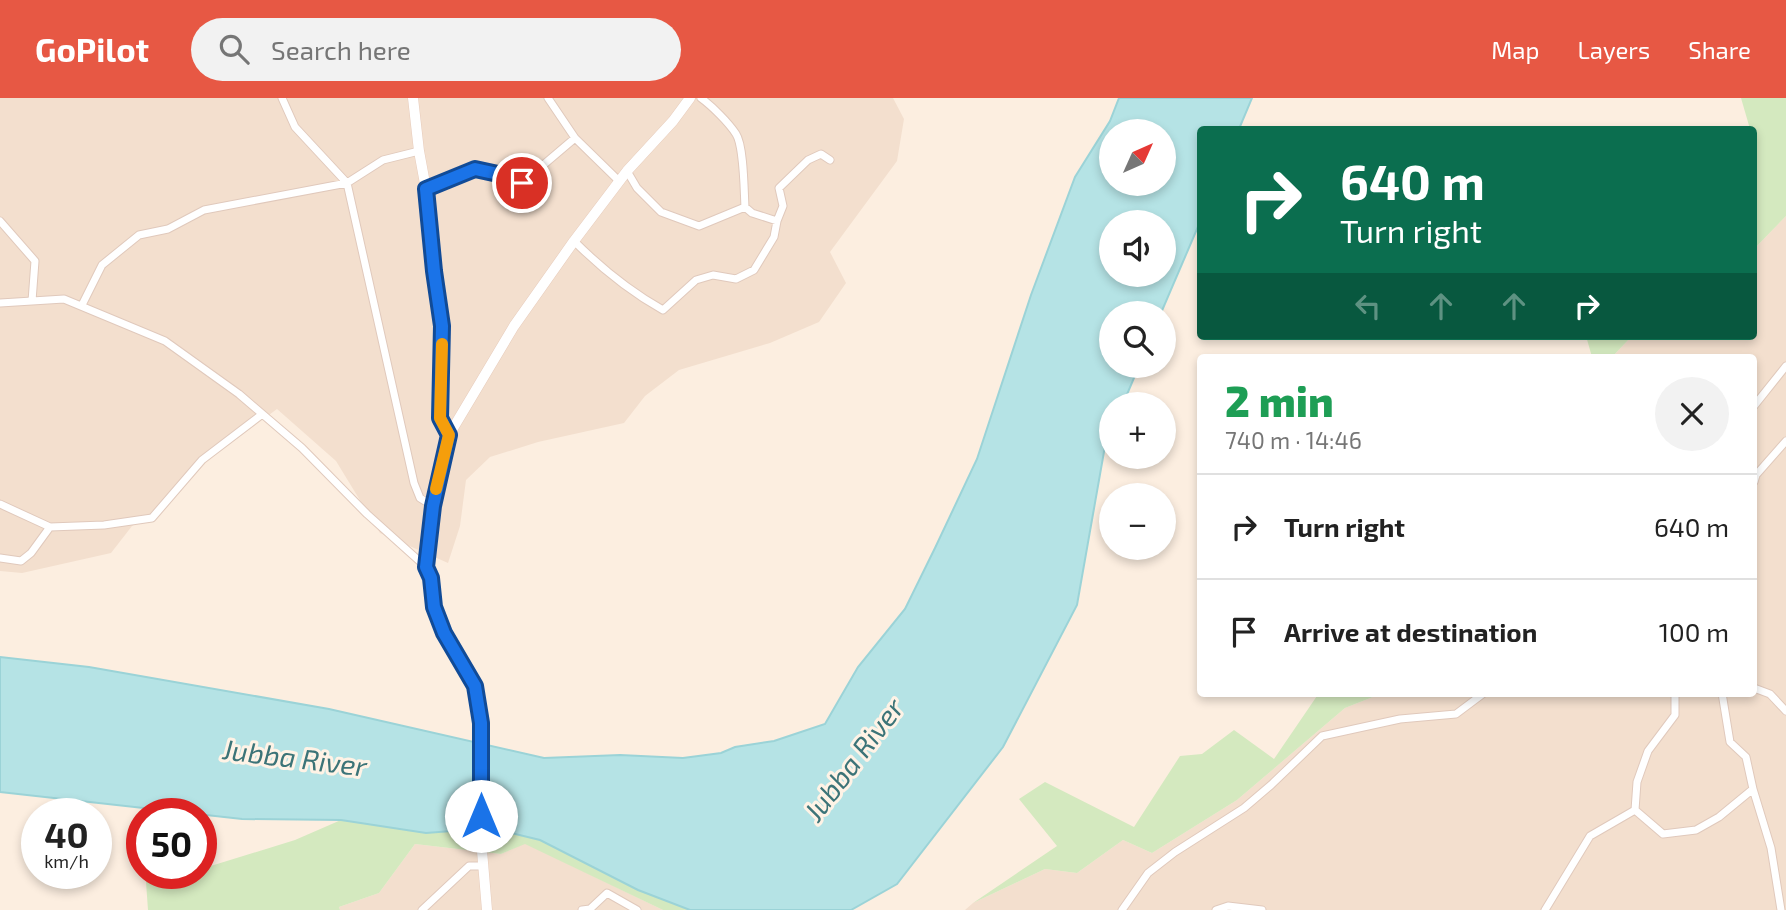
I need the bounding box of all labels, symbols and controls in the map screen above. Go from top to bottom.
search box [191,18,681,81]
text: GoPilot [35,29,149,69]
icon: search [215,30,253,68]
text: Search here [271,34,411,65]
text: Map [1491,35,1539,64]
text: Layers [1577,35,1650,64]
text: Share [1688,35,1751,64]
north arrow [1099,119,1176,196]
map controls [1099,119,1176,560]
text: 640 m [1340,151,1485,210]
pin [492,153,552,213]
icon: right [1225,154,1316,245]
icon: arrive [503,164,541,202]
button: sound [1099,210,1176,287]
text: Turn right [1340,211,1482,249]
icon: left [1349,287,1387,325]
icon: ahead [1422,287,1460,325]
icon: ahead [1495,287,1533,325]
icon: right [1568,287,1606,325]
button: search [1099,301,1176,378]
text: 2 min [1225,375,1334,425]
button: close [1655,377,1729,451]
button: + [1099,392,1176,469]
text: 740 m · 14:46 [1225,426,1362,454]
button: − [1099,483,1176,560]
icon: right [1225,508,1263,546]
text: Turn right [1284,511,1405,542]
text: 640 m [1654,511,1729,542]
icon: arrive [1225,613,1263,651]
text: Arrive at destination [1284,616,1537,647]
text: 100 m [1659,616,1729,647]
water label: Jubba River [795,690,911,828]
water label: Jubba River [220,731,370,783]
position arrow [444,779,518,853]
speed limit sign: 50 [126,798,217,889]
text: 40 [44,813,89,855]
text: km/h [44,850,89,872]

